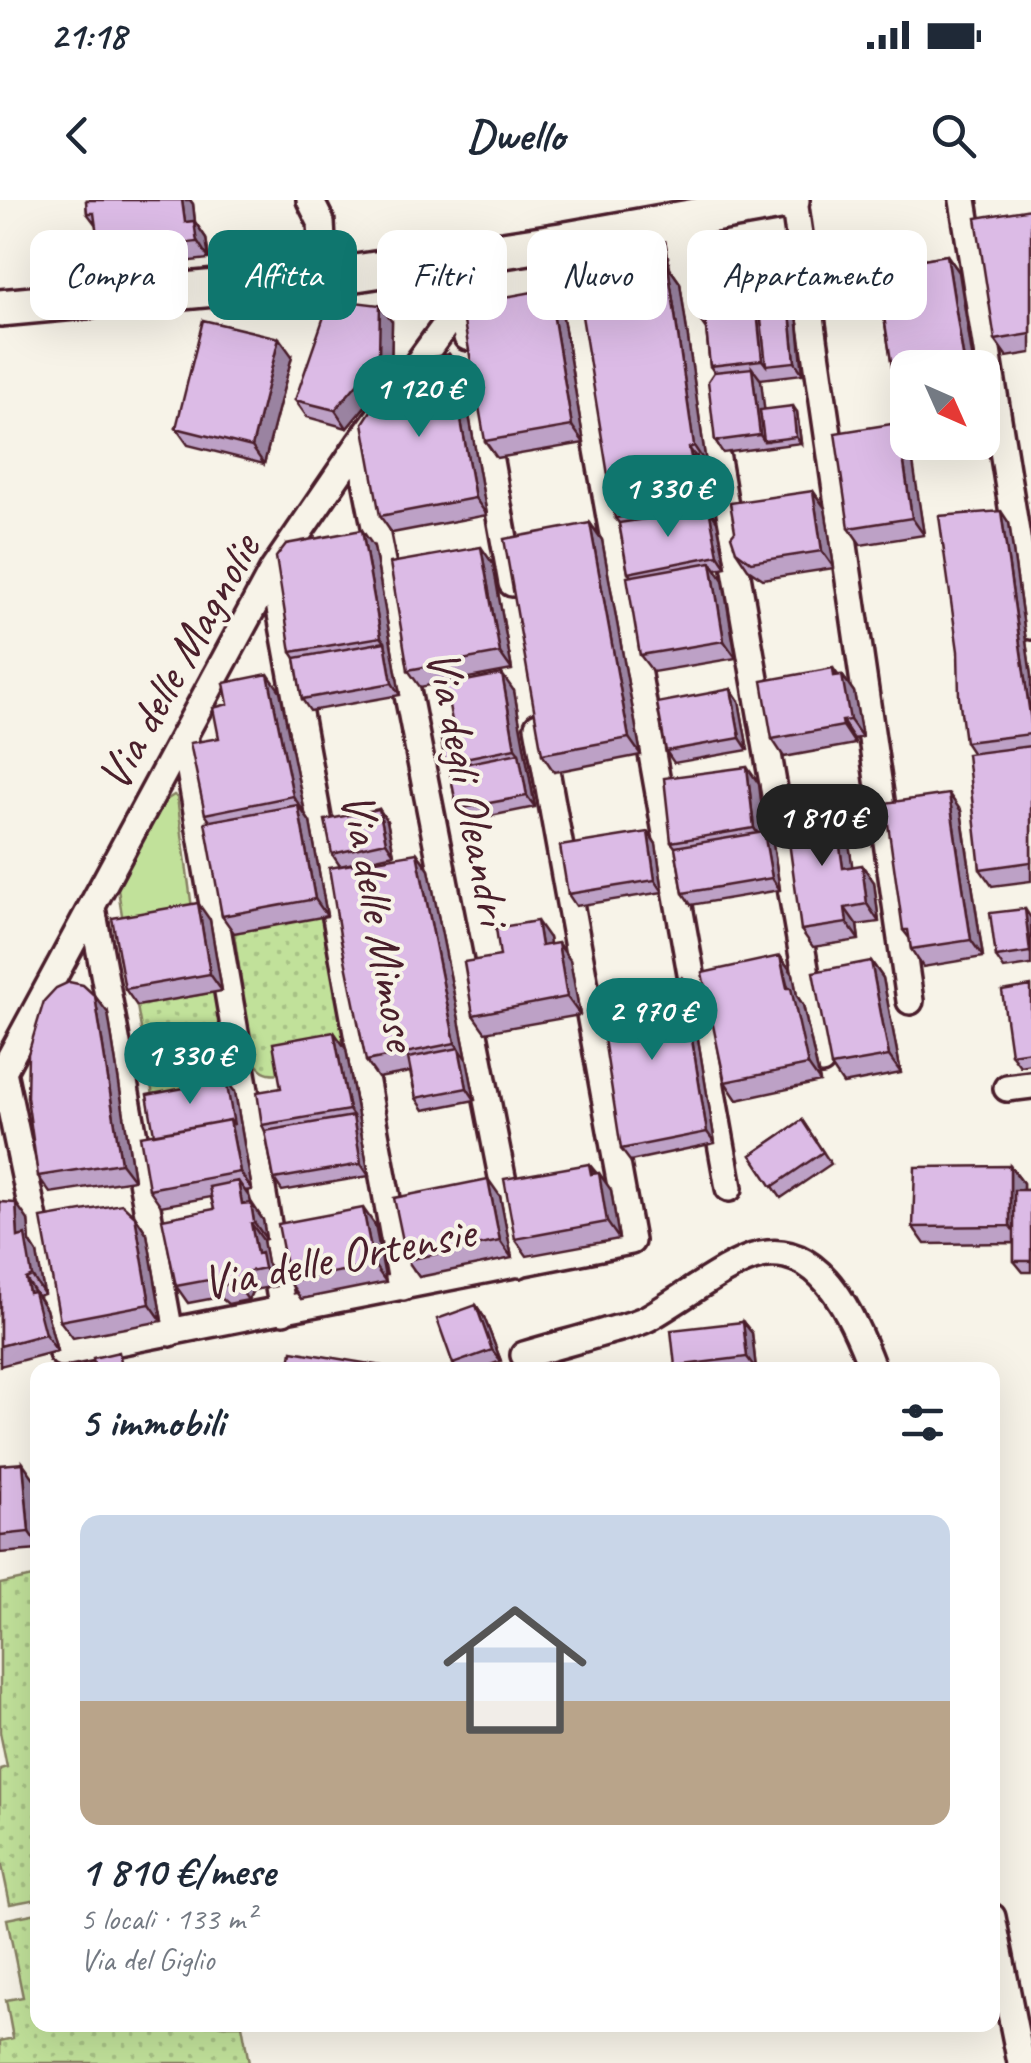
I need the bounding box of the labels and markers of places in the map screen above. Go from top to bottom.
pin: 1 120 € [327,355,511,440]
pin: 1 330 € [576,455,760,540]
pin: 1 810 € [730,784,914,869]
pin: 2 970 € [560,978,744,1063]
pin: 1 330 € [98,1022,282,1107]

